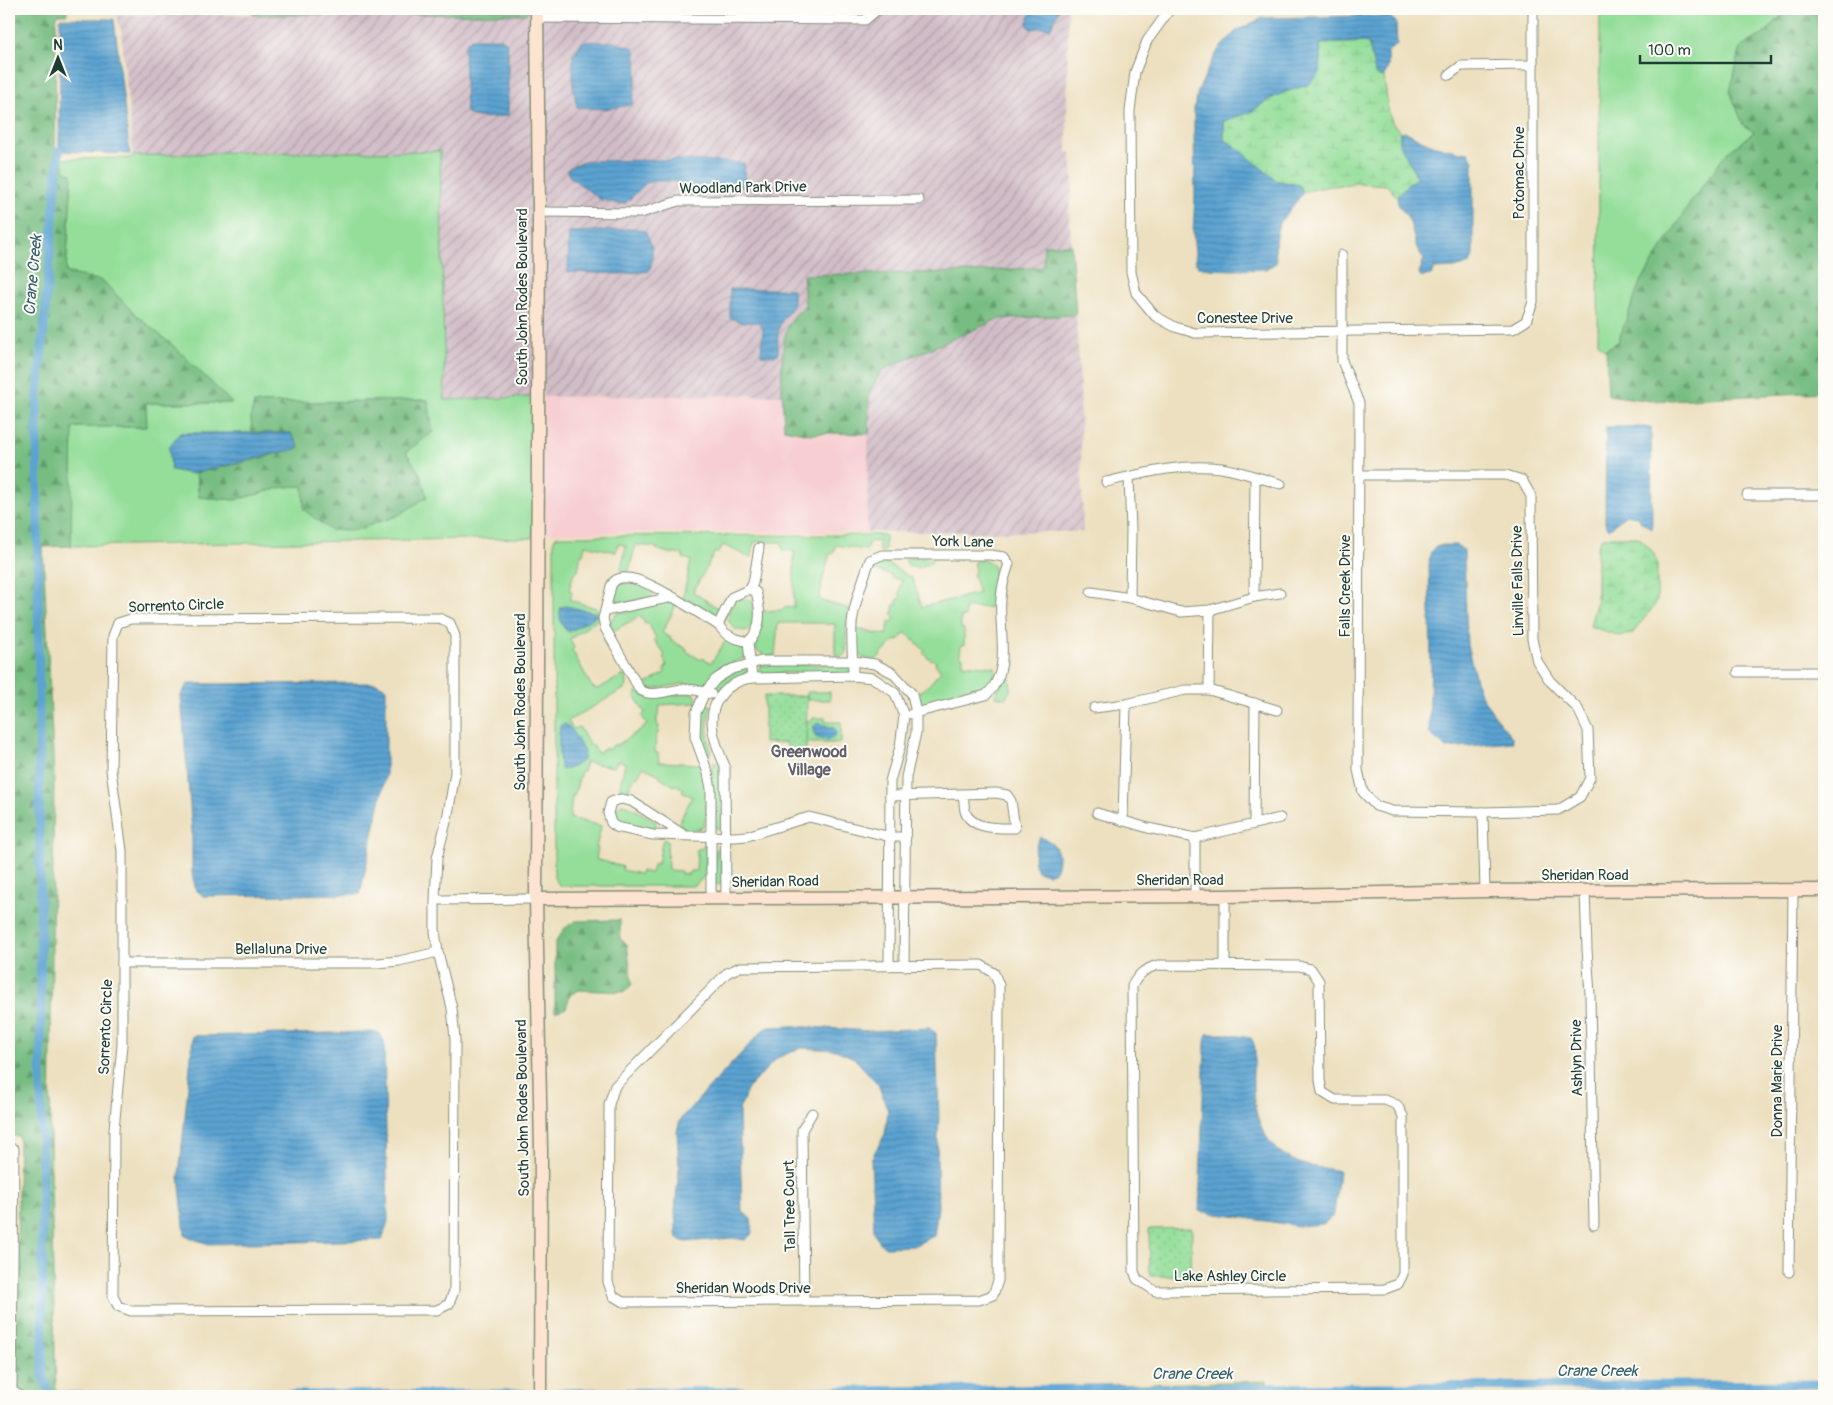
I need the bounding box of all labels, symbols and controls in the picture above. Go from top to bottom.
north arrow [32,32,82,82]
scale bar [1640,32,1772,64]
text: N [53,37,63,54]
text: 100 m [1648,41,1691,60]
street label: Potomac Drive [1510,126,1529,220]
street label: Woodland Park Drive [679,177,807,199]
street label: South John Rodes Boulevard [513,208,532,386]
water label: Crane Creek [20,233,47,316]
street label: Conestee Drive [1197,309,1294,328]
street label: Linville Falls Drive [1508,525,1528,637]
street label: York Lane [931,532,994,552]
street label: Falls Creek Drive [1336,534,1355,637]
street label: Sorrento Circle [128,595,225,617]
street label: South John Rodes Boulevard [511,613,530,791]
district label: Greenwood Village [771,742,847,780]
street label: Sheridan Road [1541,866,1629,885]
street label: Sheridan Road [1136,871,1224,890]
street label: Sheridan Road [731,872,819,892]
street label: Bellaluna Drive [235,940,328,959]
street label: Sorrento Circle [95,978,117,1075]
street label: South John Rodes Boulevard [512,1019,534,1197]
street label: Ashlyn Drive [1567,1019,1587,1097]
street label: Donna Marie Drive [1768,1024,1787,1138]
street label: Tall Tree Court [780,1159,800,1252]
street label: Lake Ashley Circle [1174,1267,1287,1286]
street label: Sheridan Woods Drive [675,1279,811,1298]
water label: Crane Creek [1557,1361,1639,1381]
water label: Crane Creek [1152,1364,1234,1384]

